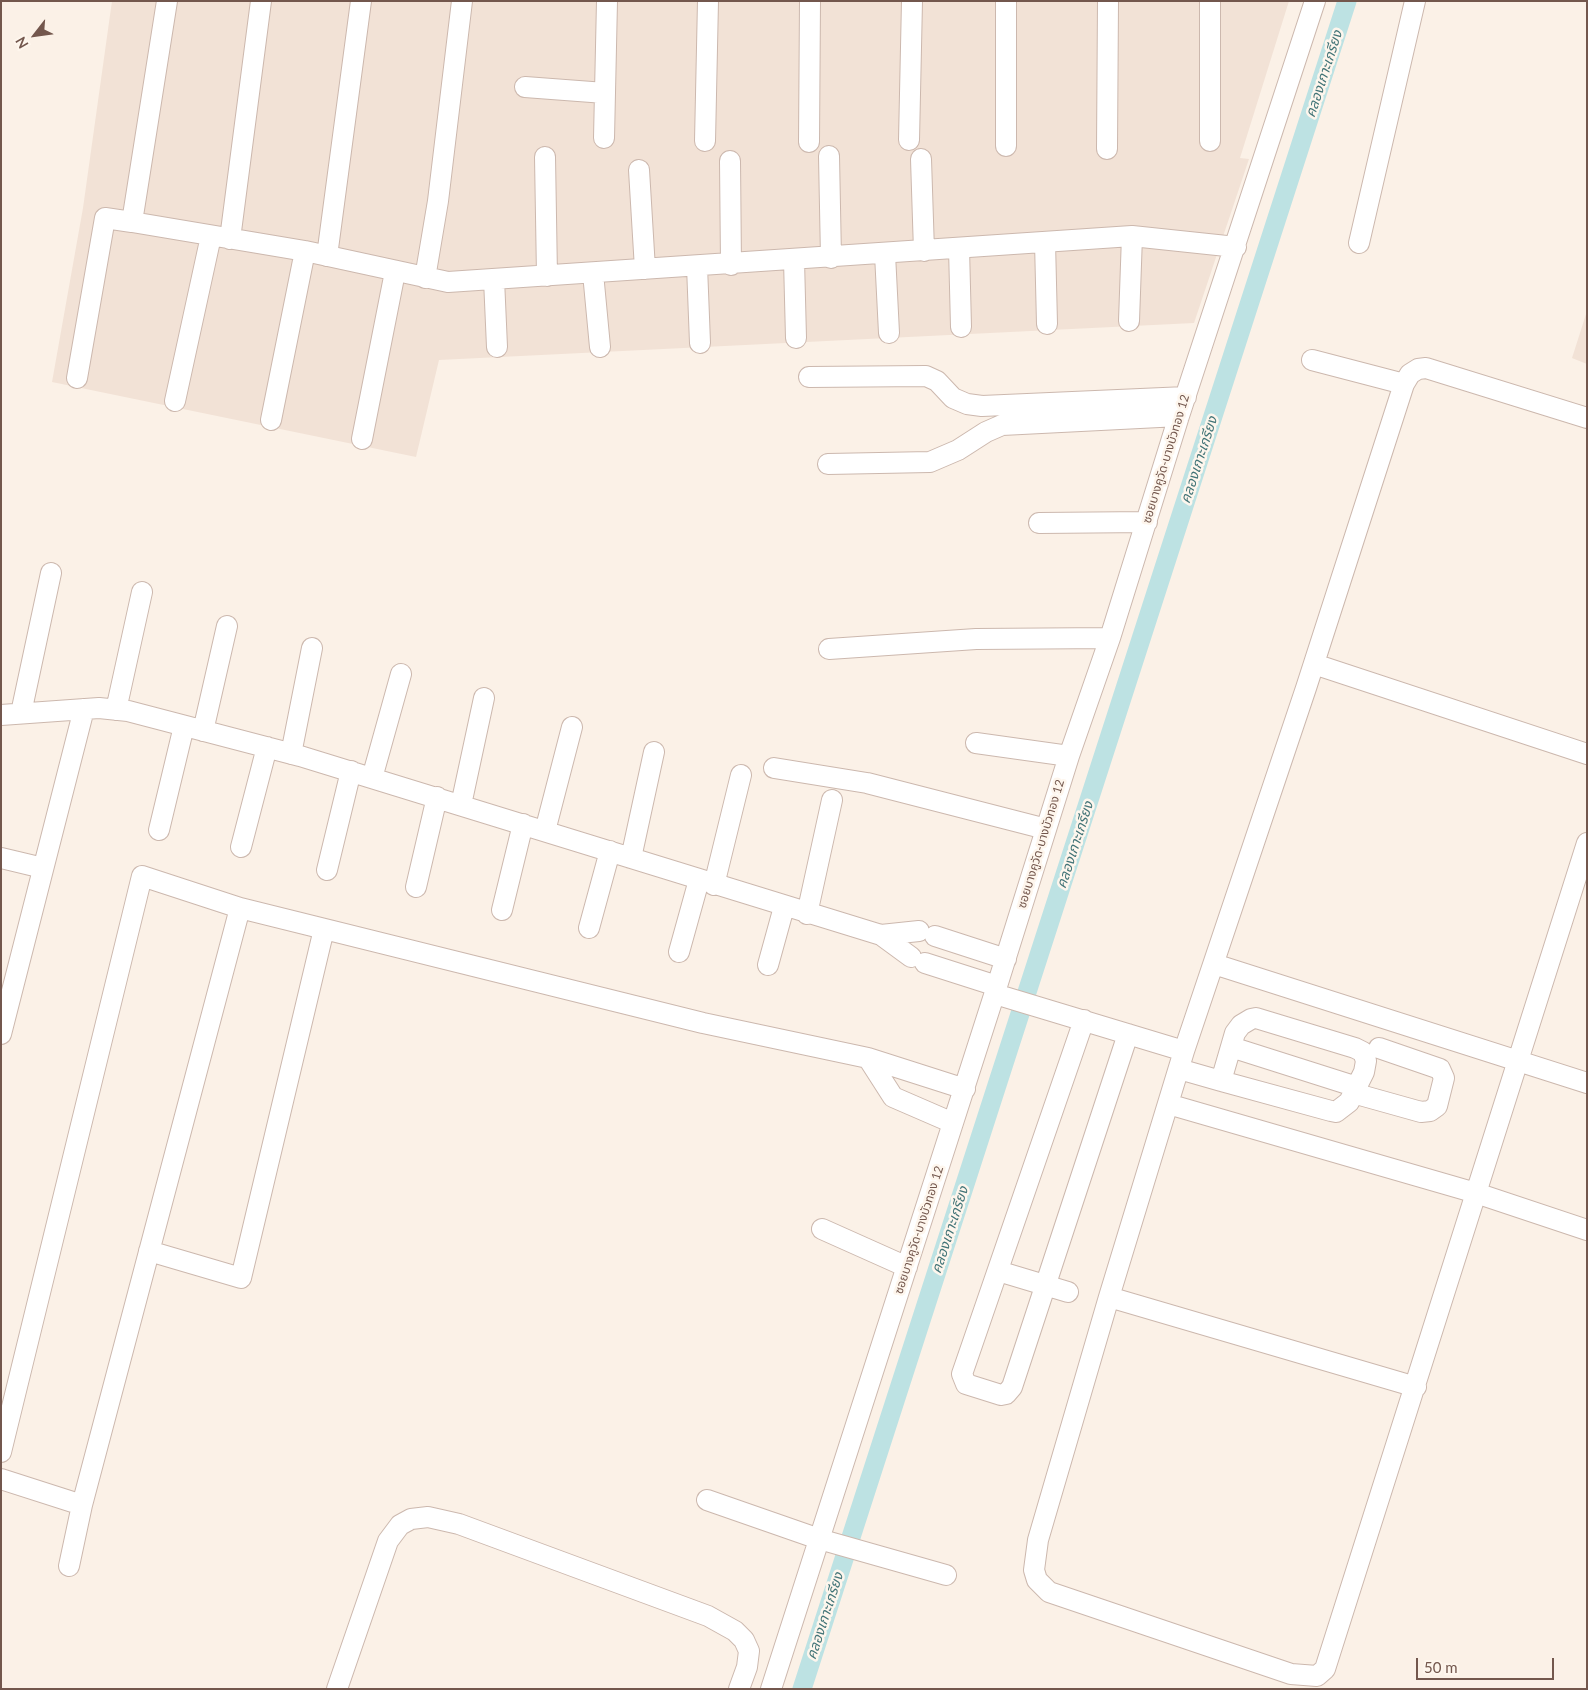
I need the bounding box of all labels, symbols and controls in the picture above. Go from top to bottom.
north arrow [10,10,60,60]
water label: คลองเกาะเกรียง [1302,28,1346,120]
text: N [12,34,32,52]
street label: ซอยบางคูวัด-บางบัวทอง 12 [1140,393,1192,525]
water label: คลองเกาะเกรียง [1177,414,1221,506]
street label: ซอยบางคูวัด-บางบัวทอง 12 [1015,778,1067,910]
water label: คลองเกาะเกรียง [1053,799,1097,891]
street label: ซอยบางคูวัด-บางบัวทอง 12 [891,1164,947,1296]
water label: คลองเกาะเกรียง [928,1184,972,1276]
water label: คลองเกาะเกรียง [803,1570,847,1662]
scale bar [1418,1648,1556,1680]
text: 50 m [1424,1658,1458,1676]

